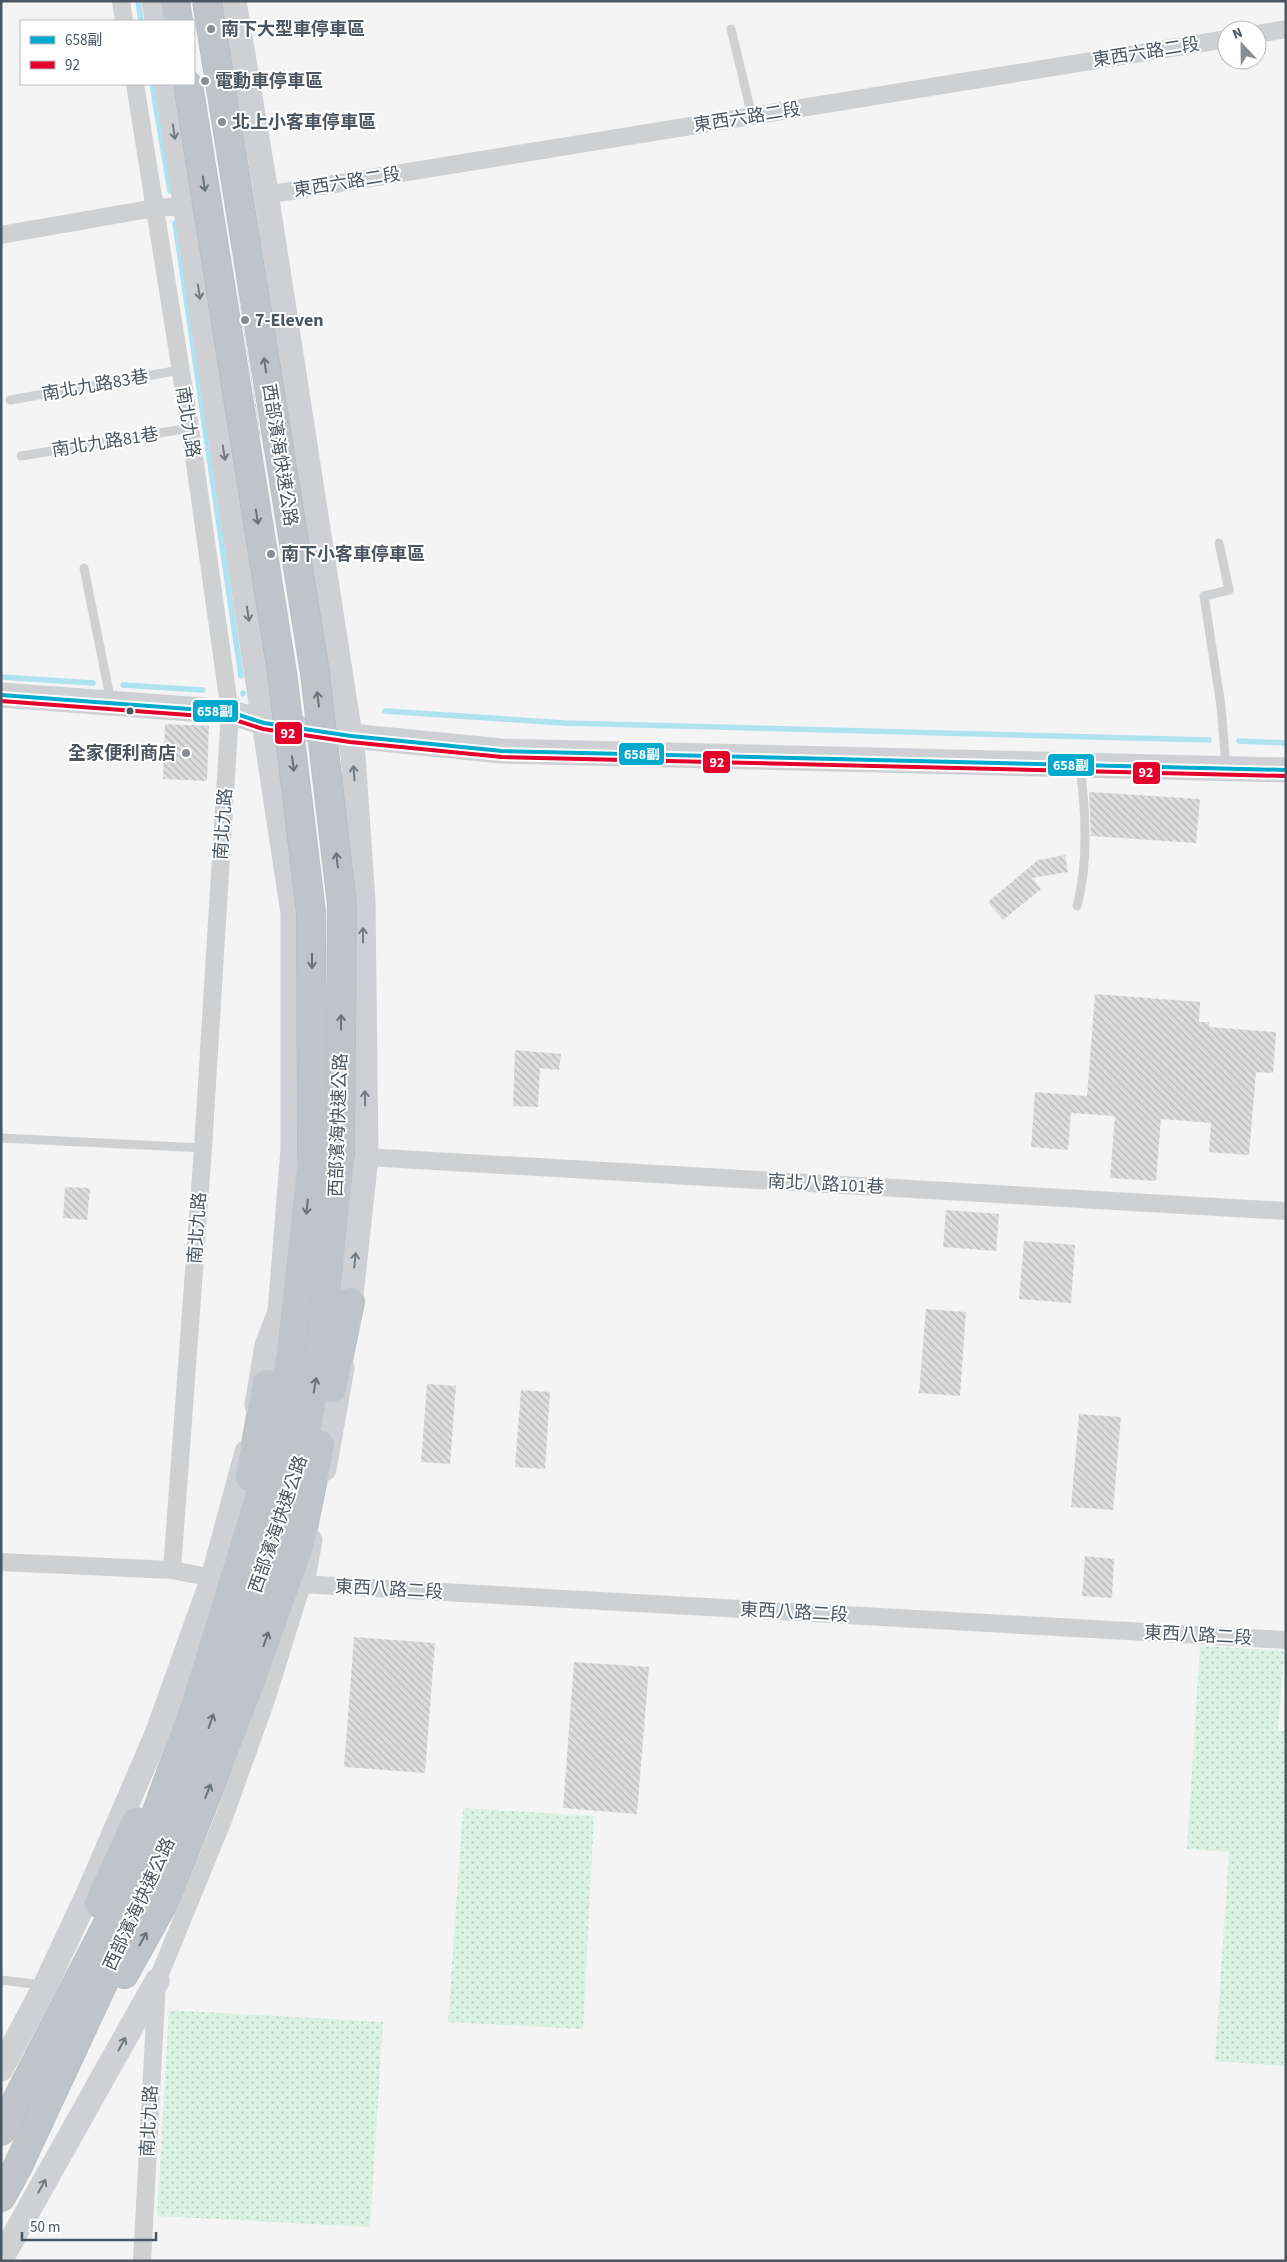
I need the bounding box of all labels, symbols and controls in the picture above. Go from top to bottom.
place label: 南下大型車停車區 [221,17,365,42]
legend [20,20,195,85]
north arrow [1217,20,1267,70]
marker: 南下大型車停車區 [205,23,217,35]
text: N [1229,23,1246,45]
text: 658副 [65,30,102,51]
street label: 東西六路二段 [1091,32,1201,73]
text: 92 [65,55,80,76]
place label: 電動車停車區 [215,69,323,94]
marker: 電動車停車區 [199,75,211,87]
street label: 東西六路二段 [692,97,802,138]
place label: 北上小客車停車區 [232,110,376,135]
marker: 北上小客車停車區 [216,116,228,128]
one-way arrow [170,124,180,140]
street label: 東西六路二段 [292,162,402,203]
one-way arrow [199,175,209,191]
one-way arrow [195,284,205,300]
place label: 7-Eleven [255,308,324,333]
marker: 7-Eleven [239,314,251,326]
one-way arrow [260,358,270,374]
street label: 南北九路83巷 [40,364,150,407]
street label: 西部濱海快速公路 [256,382,303,528]
street label: 南北九路 [170,385,205,460]
street label: 南北九路81巷 [50,422,160,463]
one-way arrow [219,445,229,461]
one-way arrow [253,509,263,525]
place label: 南下小客車停車區 [281,542,425,567]
marker: 南下小客車停車區 [265,548,277,560]
one-way arrow [243,606,253,622]
one-way arrow [313,691,323,707]
line badge: 658副 [192,699,239,723]
text: 658副 [197,702,233,722]
unlabelled marker [125,706,135,716]
line badge: 92 [274,721,303,745]
text: 92 [281,724,295,744]
place label: 全家便利商店 [68,741,176,766]
line badge: 658副 [618,742,665,766]
text: 658副 [624,745,660,765]
marker: 全家便利商店 [180,747,192,759]
line badge: 92 [702,750,731,774]
text: 92 [710,753,724,773]
line badge: 658副 [1047,753,1095,777]
one-way arrow [288,756,298,772]
text: 658副 [1053,756,1089,776]
line badge: 92 [1132,761,1161,785]
text: 92 [1139,763,1153,783]
one-way arrow [350,765,359,781]
street label: 南北九路 [209,787,238,861]
one-way arrow [332,852,342,868]
one-way arrow [358,928,368,944]
one-way arrow [307,953,316,969]
one-way arrow [336,1014,346,1030]
street label: 西部濱海快速公路 [323,1053,354,1197]
one-way arrow [360,1090,370,1106]
street label: 南北八路101巷 [767,1169,885,1200]
street label: 南北九路 [183,1191,212,1265]
one-way arrow [302,1199,312,1215]
one-way arrow [350,1252,360,1268]
one-way arrow [310,1377,320,1393]
street label: 西部濱海快速公路 [243,1452,314,1596]
street label: 東西八路二段 [334,1574,444,1605]
street label: 東西八路二段 [739,1597,849,1628]
street label: 東西八路二段 [1143,1620,1253,1651]
one-way arrow [262,1632,271,1647]
one-way arrow [207,1713,216,1729]
one-way arrow [204,1784,213,1799]
street label: 西部濱海快速公路 [98,1834,181,1975]
one-way arrow [139,1933,149,1947]
one-way arrow [117,2037,127,2051]
street label: 南北九路 [135,2084,164,2158]
one-way arrow [37,2178,47,2193]
scale bar [22,2210,156,2242]
text: 50 m [30,2217,60,2238]

